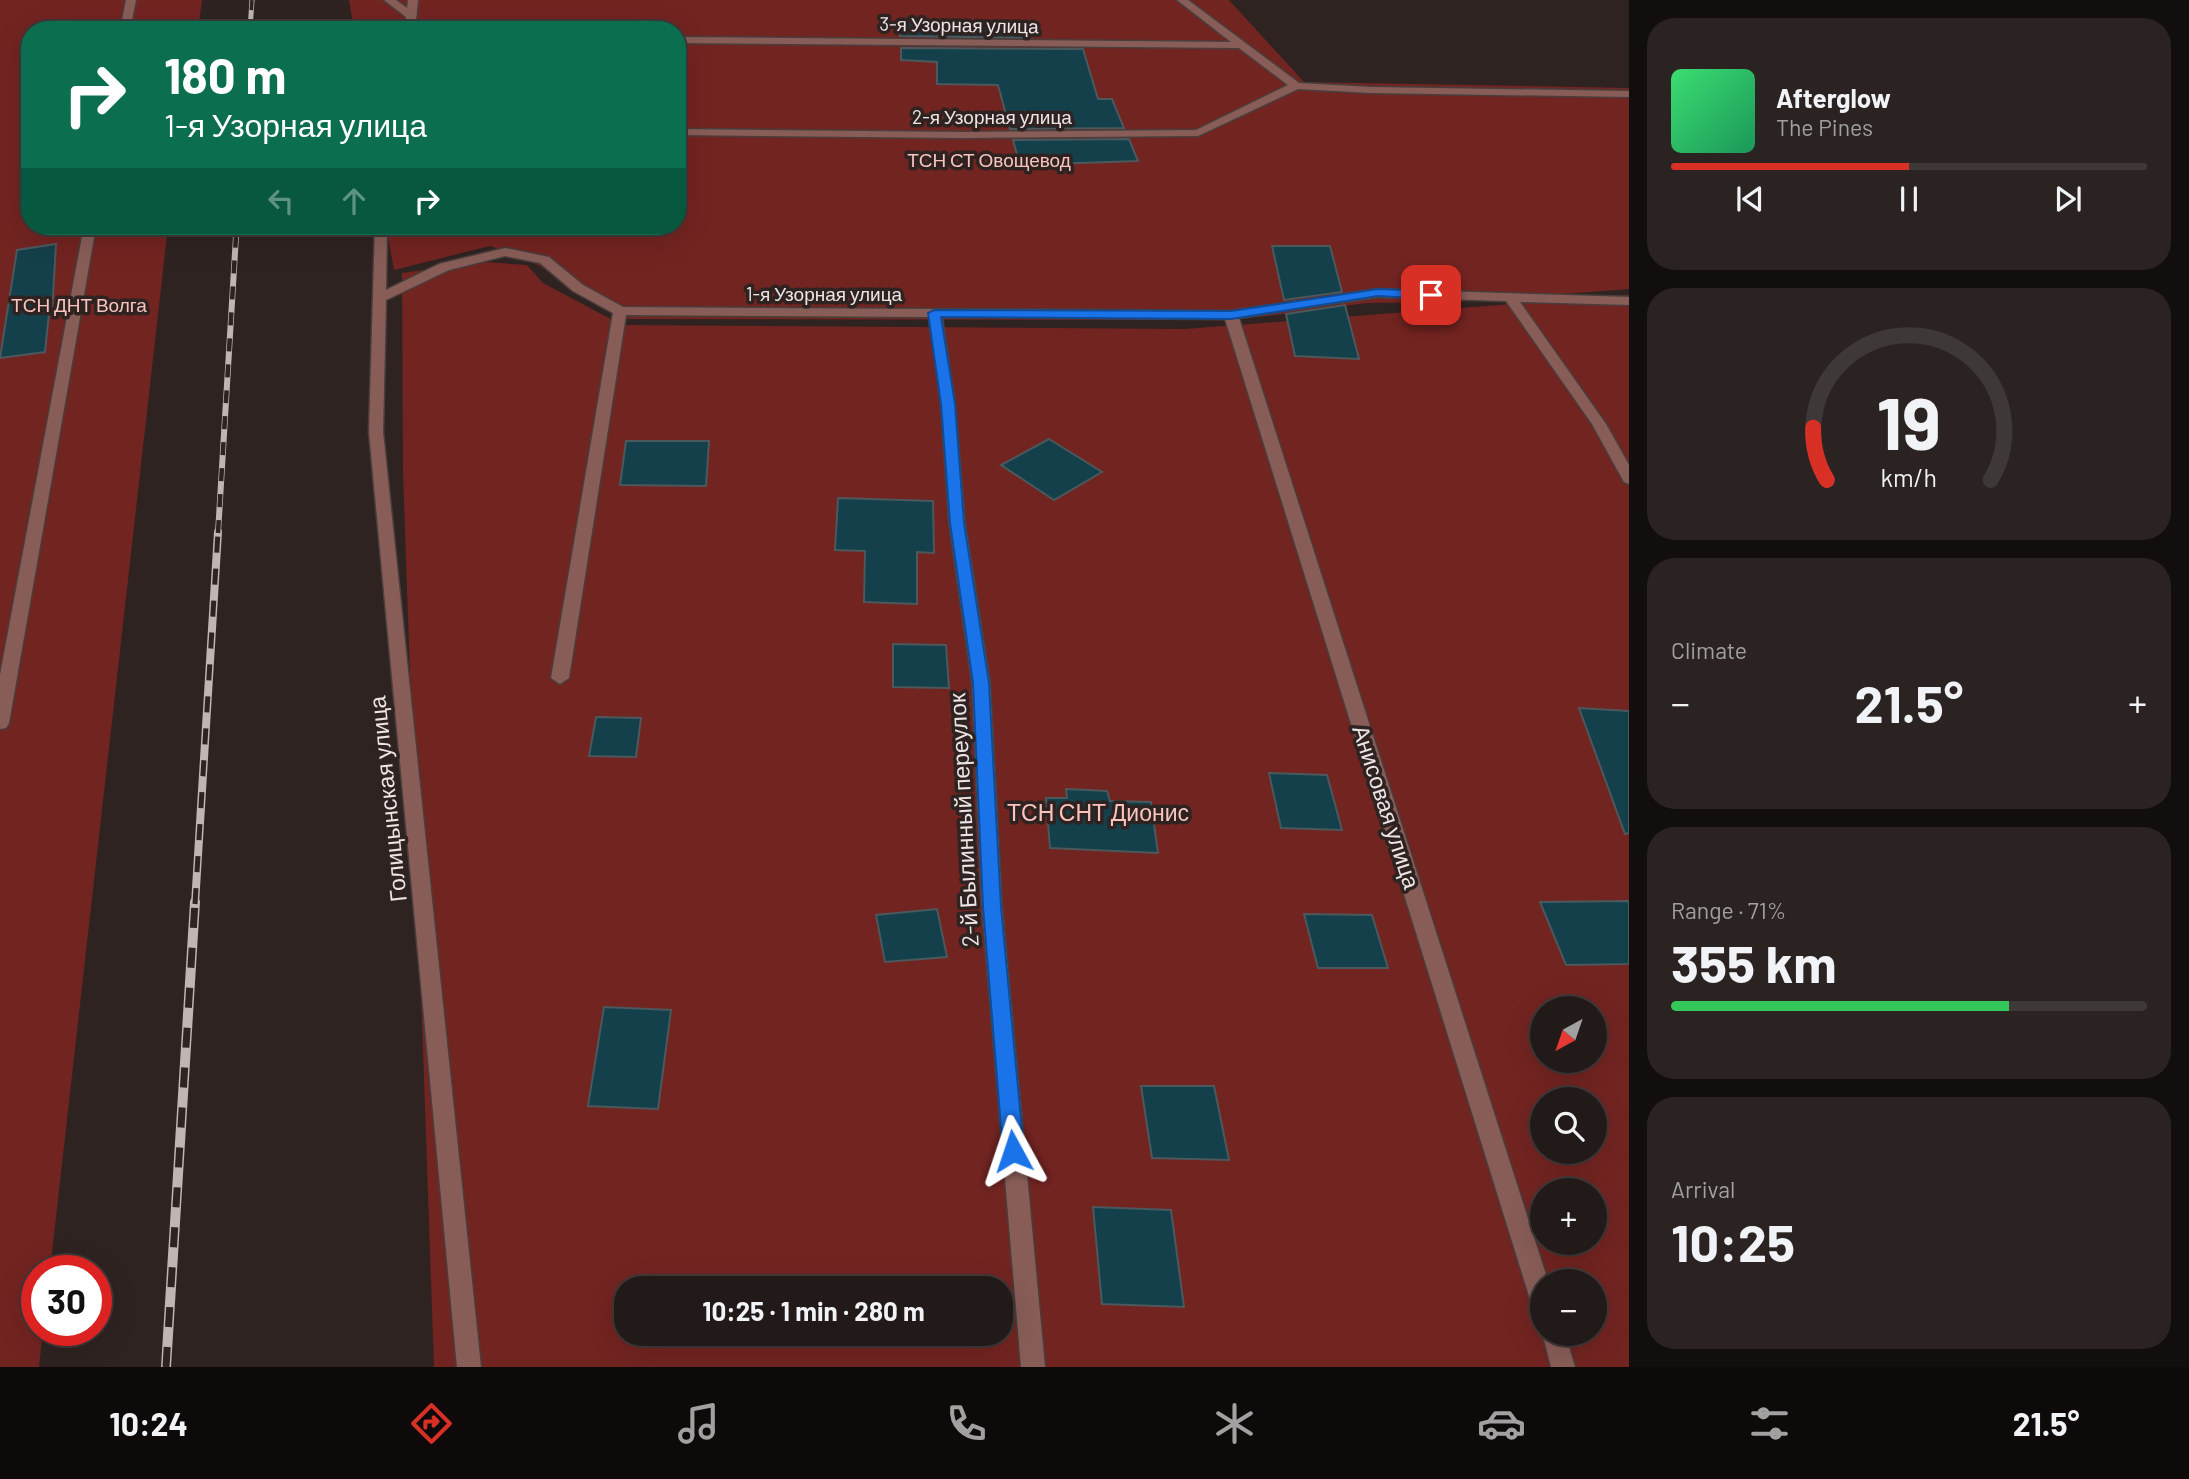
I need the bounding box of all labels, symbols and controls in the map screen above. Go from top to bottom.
street label: 3-я Узорная улица [879,12,1039,37]
text: 180 m [164,45,287,104]
icon: right [49,49,140,140]
text: Afterglow [1776,82,1891,113]
text: 1-я Узорная улица [164,105,427,143]
street label: 2-я Узорная улица [912,105,1072,128]
text: The Pines [1776,113,1873,141]
park label: ТСН СТ Овощевод [907,148,1071,171]
icon: previous [1731,180,1769,218]
icon: pause [1890,180,1928,218]
icon: next [2049,180,2087,218]
icon: left [262,182,300,220]
icon: ahead [335,182,373,220]
icon: right [408,182,446,220]
pin [1401,265,1461,325]
icon: arrive [1412,276,1450,314]
street label: 1-я Узорная улица [746,282,903,305]
park label: ТСН ДНТ Волга [11,293,147,316]
text: 19 [1877,377,1941,465]
text: km/h [1881,461,1937,491]
text: Climate [1671,636,1747,664]
text: 21.5° [1855,671,1963,733]
text: − [1671,679,1690,725]
text: + [2128,679,2147,725]
street label: 2-й Былинный переулок [942,691,984,948]
street label: Голицынская улица [362,694,412,904]
street label: Анисовая улица [1347,721,1427,892]
park label: ТСН СНТ Дионис [1007,798,1189,826]
text: Range · 71% [1671,896,1786,924]
text: 355 km [1671,931,1837,993]
north arrow [1530,996,1606,1073]
map controls [1530,996,1607,1346]
button: search [1530,1087,1607,1164]
position arrow [976,1114,1050,1188]
text: Arrival [1671,1175,1735,1203]
button: + [1530,1178,1607,1255]
text: 10:25 [1671,1210,1795,1272]
speed limit sign: 30 [21,1255,112,1346]
button: − [1530,1269,1607,1346]
text: 10:25 · 1 min · 280 m [702,1295,925,1326]
icon: directions [407,1399,456,1448]
icon: music [674,1399,723,1448]
icon: phone [942,1399,991,1448]
icon: climate [1210,1399,1259,1448]
icon: car [1477,1399,1526,1448]
icon: filters [1745,1399,1794,1448]
text: 10:24 [109,1404,188,1442]
text: 21.5° [2013,1404,2080,1442]

